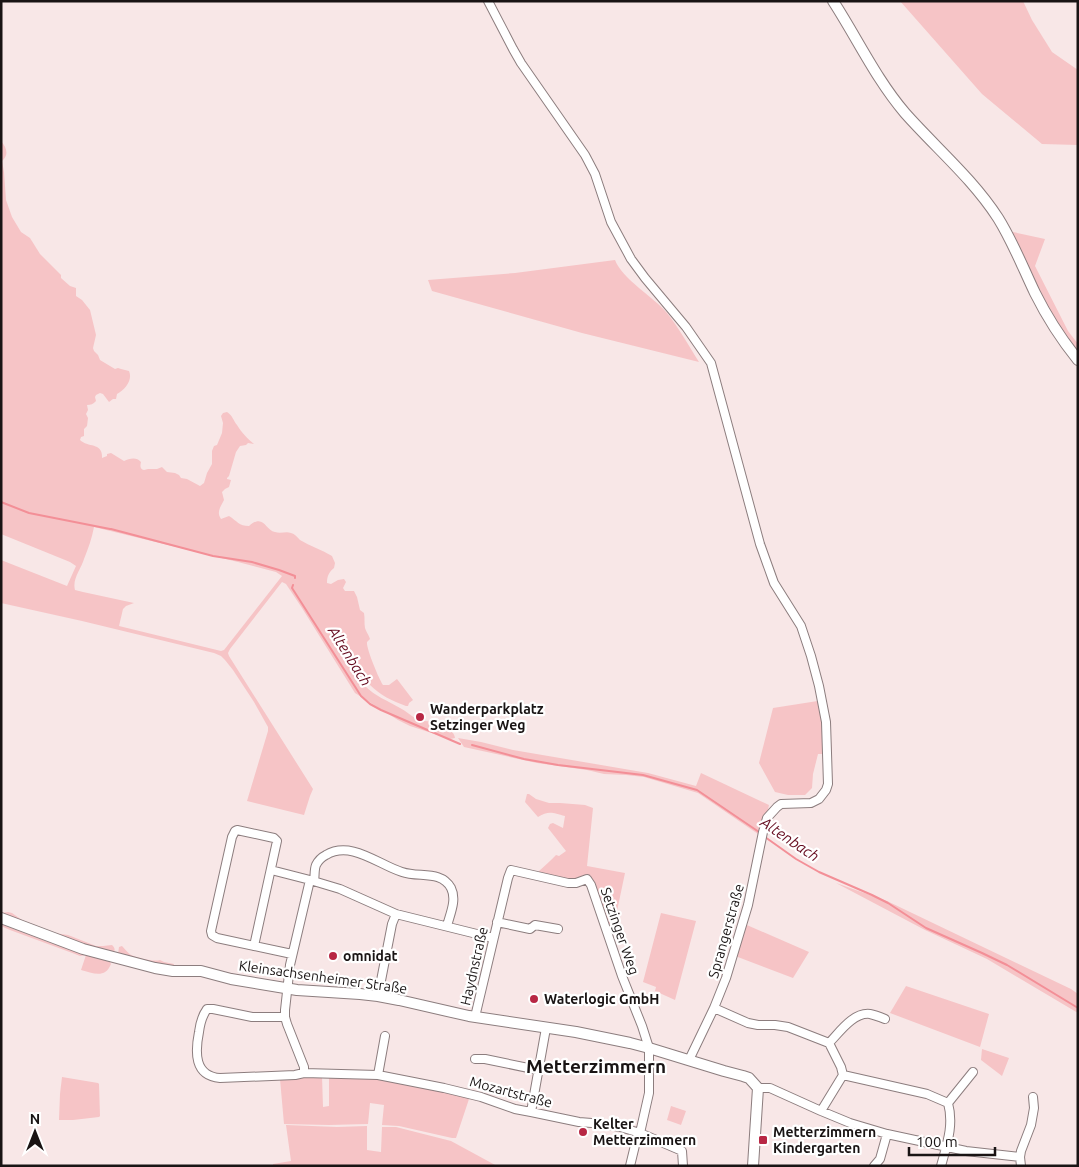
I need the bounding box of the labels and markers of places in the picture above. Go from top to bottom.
place label: Wanderparkplatz Setzinger Weg [430,701,544,733]
marker: Wanderparkplatz Setzinger Weg [414,711,426,723]
place label: omnidat [343,948,398,964]
marker: omnidat [327,950,339,962]
place label: Waterlogic GmbH [544,991,659,1007]
marker: Waterlogic GmbH [528,993,540,1005]
place label: Kelter Metterzimmern [593,1116,696,1148]
place label: Metterzimmern Kindergarten [773,1124,876,1156]
marker: Kelter Metterzimmern [577,1126,589,1138]
marker: Metterzimmern Kindergarten [757,1134,769,1146]

